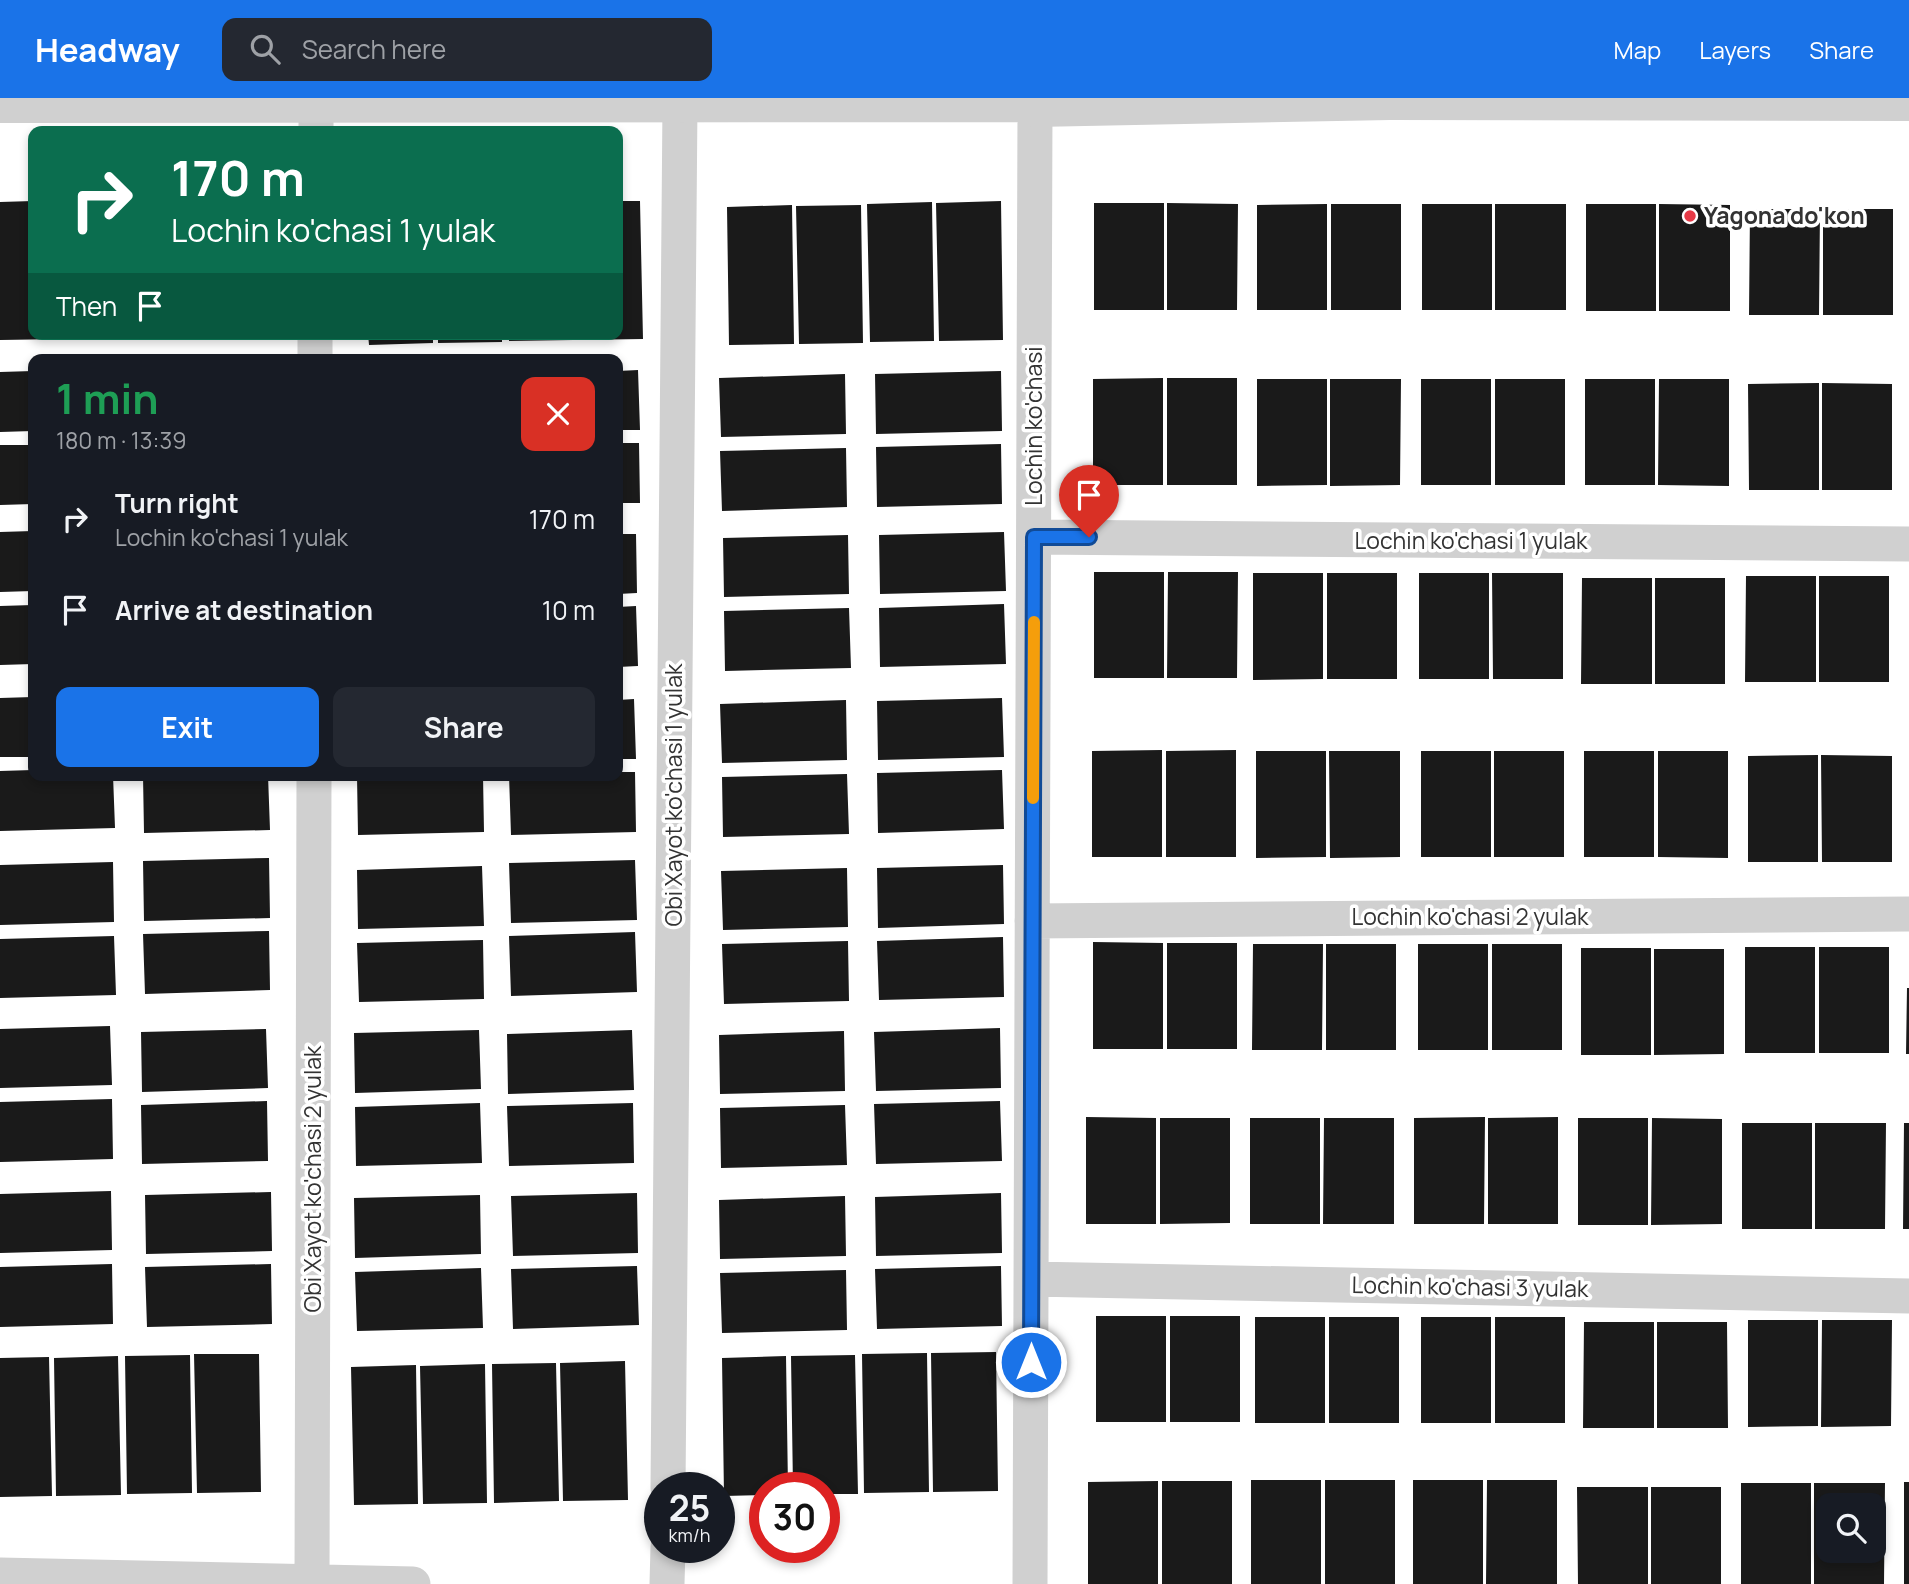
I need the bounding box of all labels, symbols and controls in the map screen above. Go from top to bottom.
search box [222,18,712,81]
text: Headway [35,27,180,72]
icon: search [246,30,284,68]
text: Search here [302,31,446,67]
text: Map [1614,33,1661,66]
text: Layers [1699,33,1771,66]
text: Share [1809,33,1874,66]
text: 170 m [171,144,305,211]
icon: right [56,154,147,245]
place label: Yagona do'kon [1704,199,1865,231]
text: Lochin ko'chasi 1 yulak [171,208,495,252]
marker: Yagona do'kon [1682,208,1698,224]
icon: arrive [131,287,169,325]
text: Then [56,288,117,324]
street label: Lochin ko'chasi [1017,346,1049,506]
text: 1 min [56,369,159,427]
button: close [521,377,595,451]
text: 180 m · 13:39 [56,424,186,456]
pin [1059,465,1119,537]
icon: arrive [1070,476,1108,514]
text: Turn right [115,485,239,521]
icon: right [56,500,94,538]
text: 170 m [529,501,595,537]
text: Lochin ko'chasi 1 yulak [115,521,348,553]
street label: Lochin ko'chasi 1 yulak [1355,524,1588,556]
icon: arrive [56,591,94,629]
text: Arrive at destination [115,592,373,628]
text: 10 m [542,592,595,628]
street label: Obi Xayot ko'chasi 1 yulak [657,663,689,926]
button: Exit [56,687,319,767]
button: Share [333,687,595,767]
street label: Lochin ko'chasi 2 yulak [1351,900,1589,932]
street label: Obi Xayot ko'chasi 2 yulak [296,1045,328,1313]
street label: Lochin ko'chasi 3 yulak [1351,1268,1589,1304]
position arrow [994,1325,1068,1399]
speed limit sign: 30 [749,1472,840,1563]
text: 25 [669,1484,710,1532]
map controls [1816,1493,1886,1563]
button: search [1816,1493,1886,1563]
text: km/h [669,1523,710,1547]

